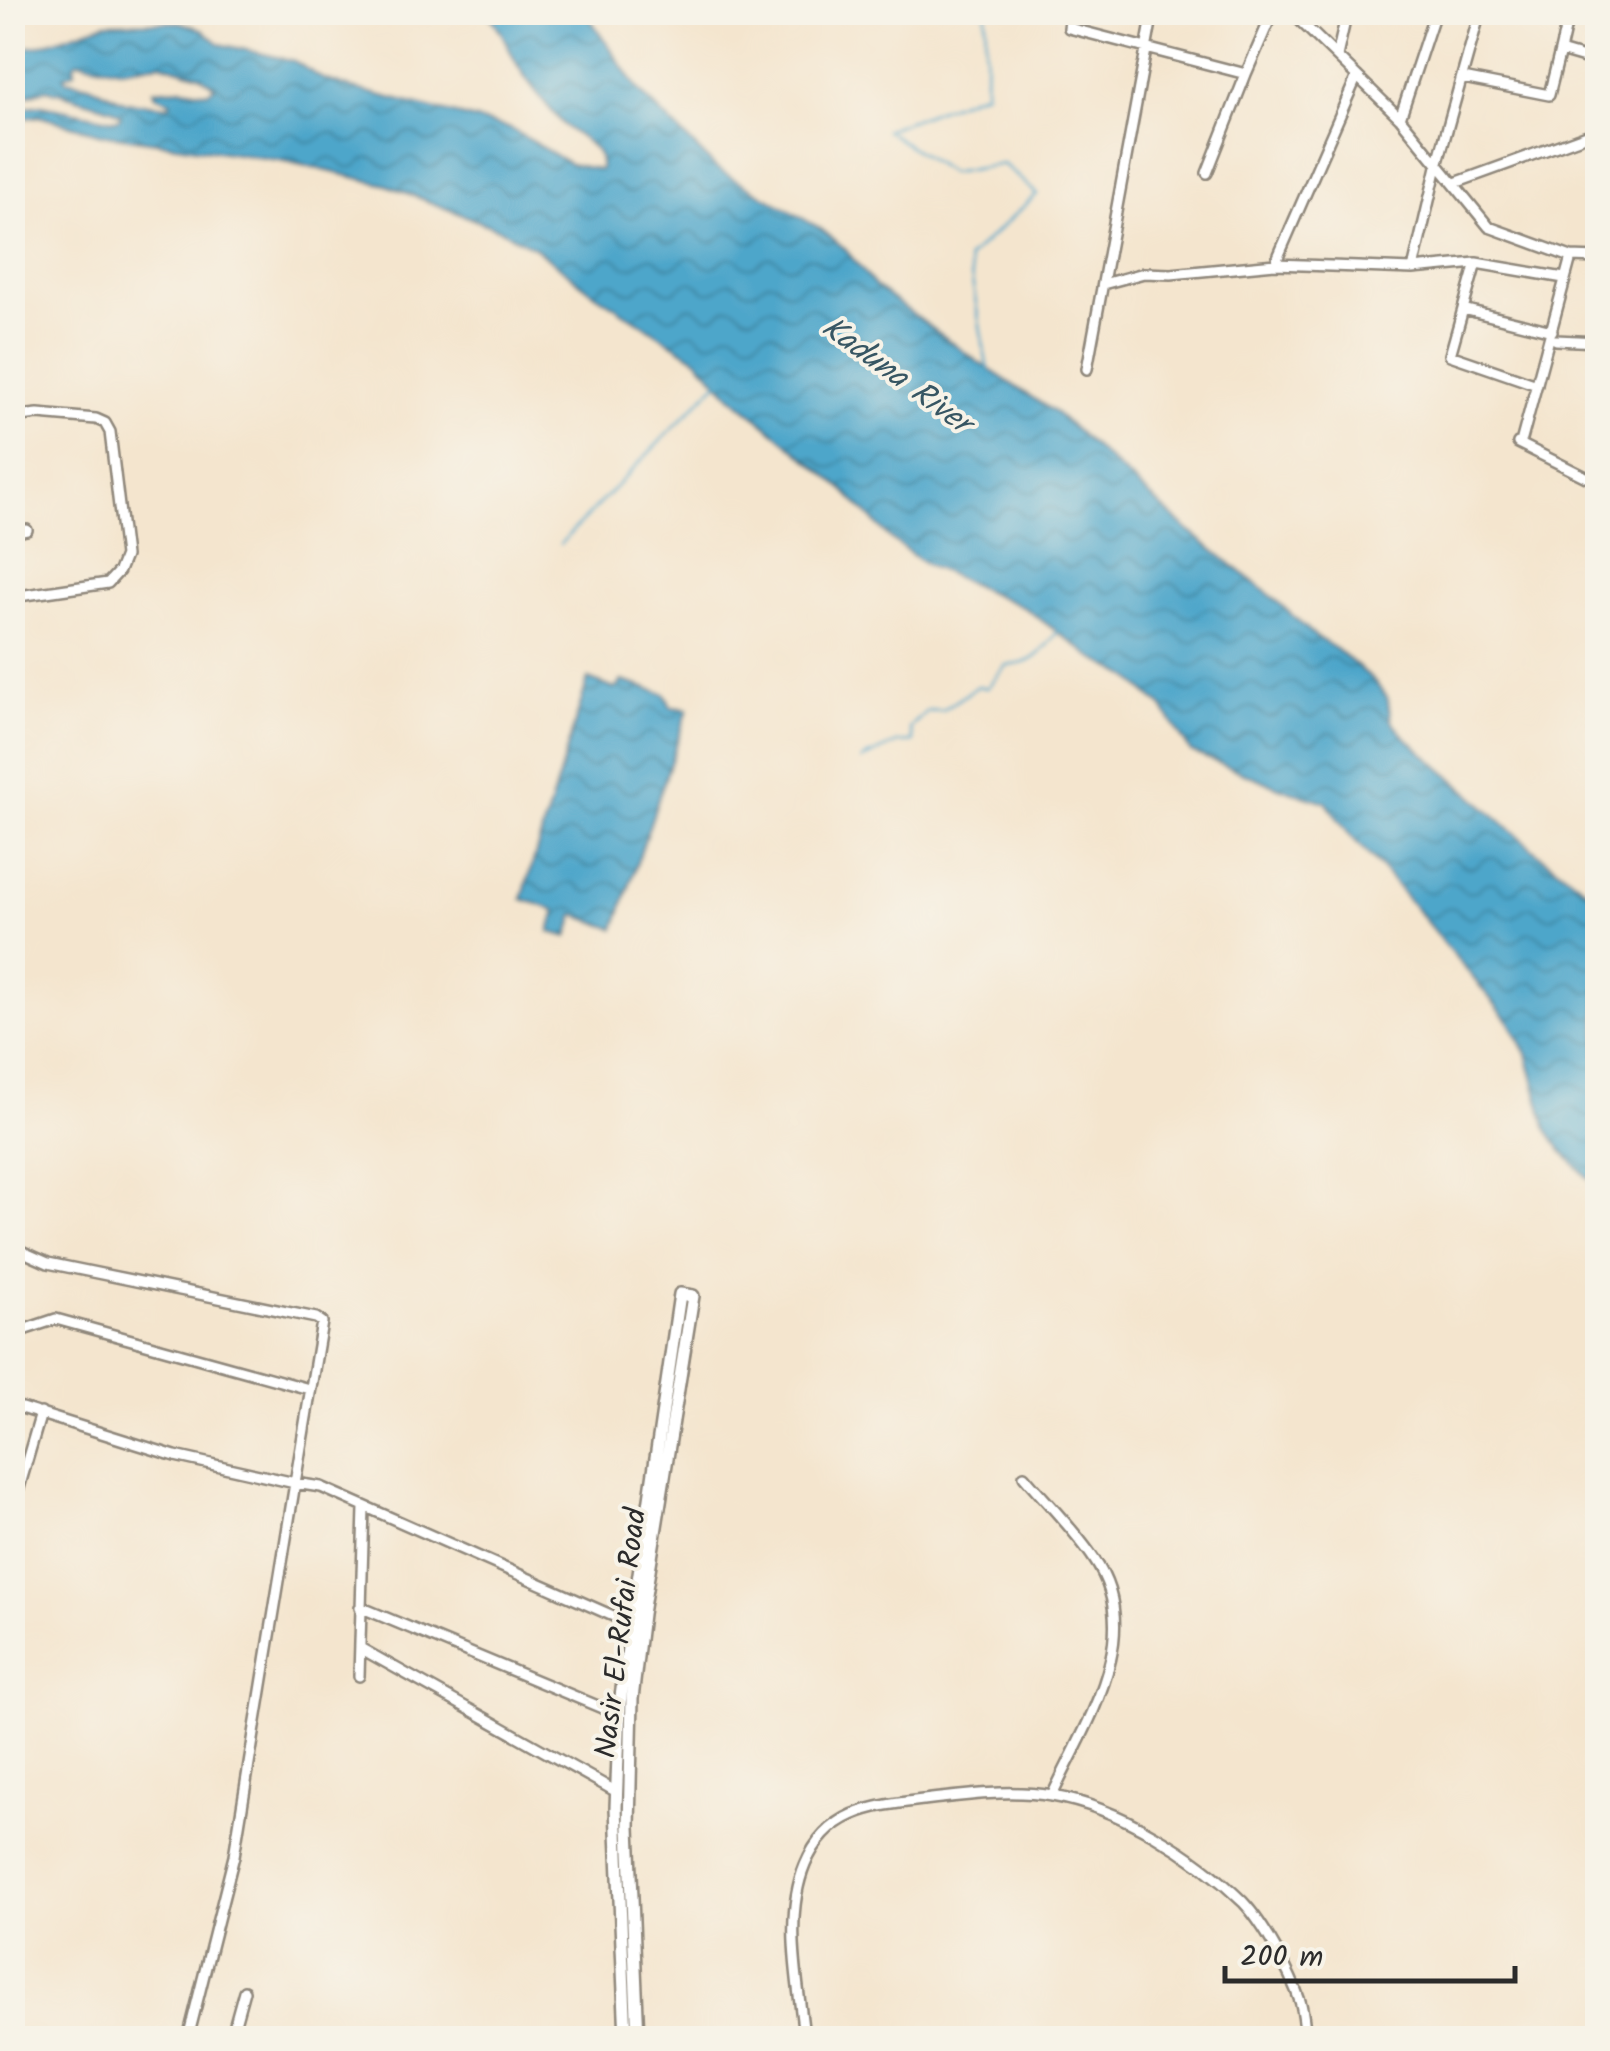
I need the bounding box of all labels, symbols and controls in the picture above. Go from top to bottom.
water label: Kaduna River [810,304,986,452]
street label: Nasir El-Rufai Road [583,1504,661,1761]
scale bar [1225,1921,1515,1983]
text: 200 m [1240,1934,1323,1982]

